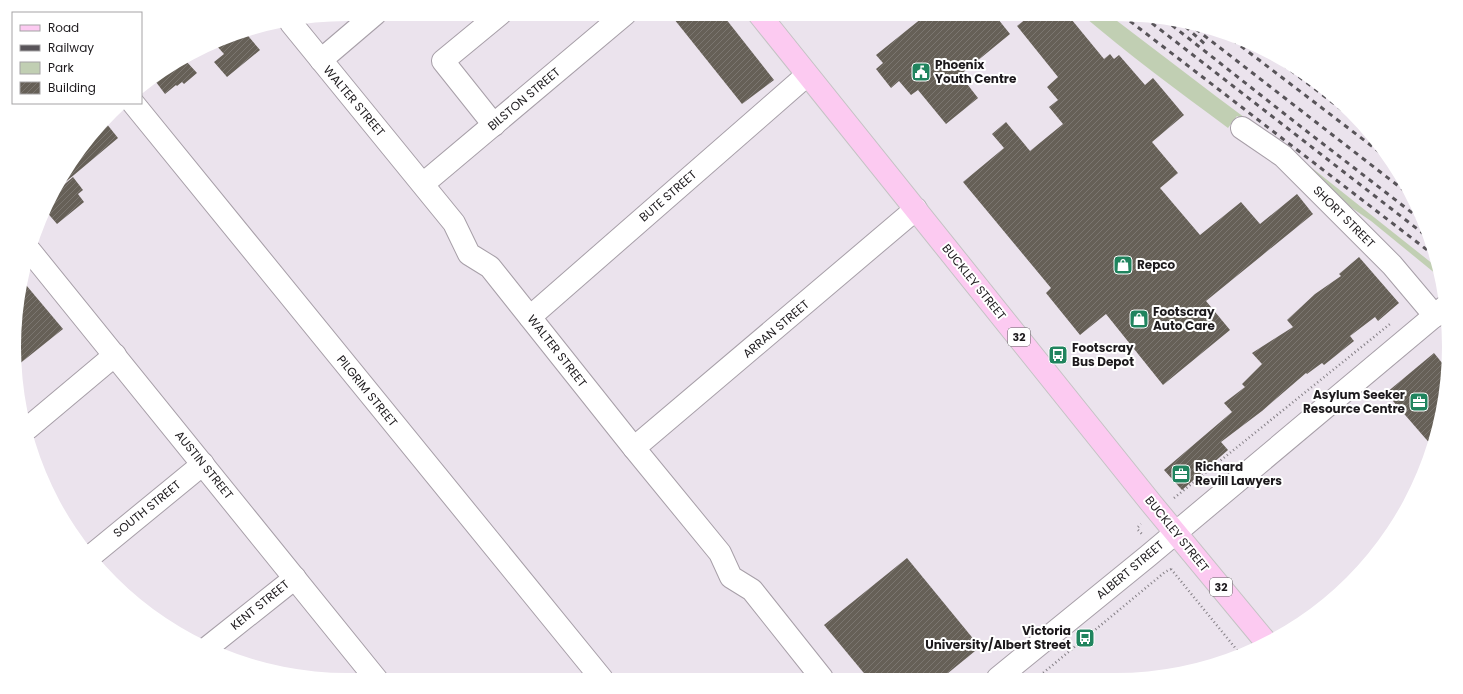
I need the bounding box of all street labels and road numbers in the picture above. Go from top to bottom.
street label: WALTER STREET [320,62,389,140]
street label: BILSTON STREET [484,63,564,134]
street label: BUTE STREET [635,166,700,225]
street label: SHORT STREET [1310,182,1380,252]
street label: BUCKLEY STREET [938,240,1011,324]
street label: ARRAN STREET [739,295,813,361]
street label: WALTER STREET [524,311,591,391]
road number: 32 [1008,328,1030,346]
street label: PILGRIM STREET [333,351,402,431]
street label: AUSTIN STREET [171,427,238,503]
street label: SOUTH STREET [109,476,184,541]
street label: BUCKLEY STREET [1141,492,1214,576]
street label: ALBERT STREET [1092,536,1167,603]
street label: KENT STREET [227,575,293,634]
road number: 32 [1210,578,1232,596]

